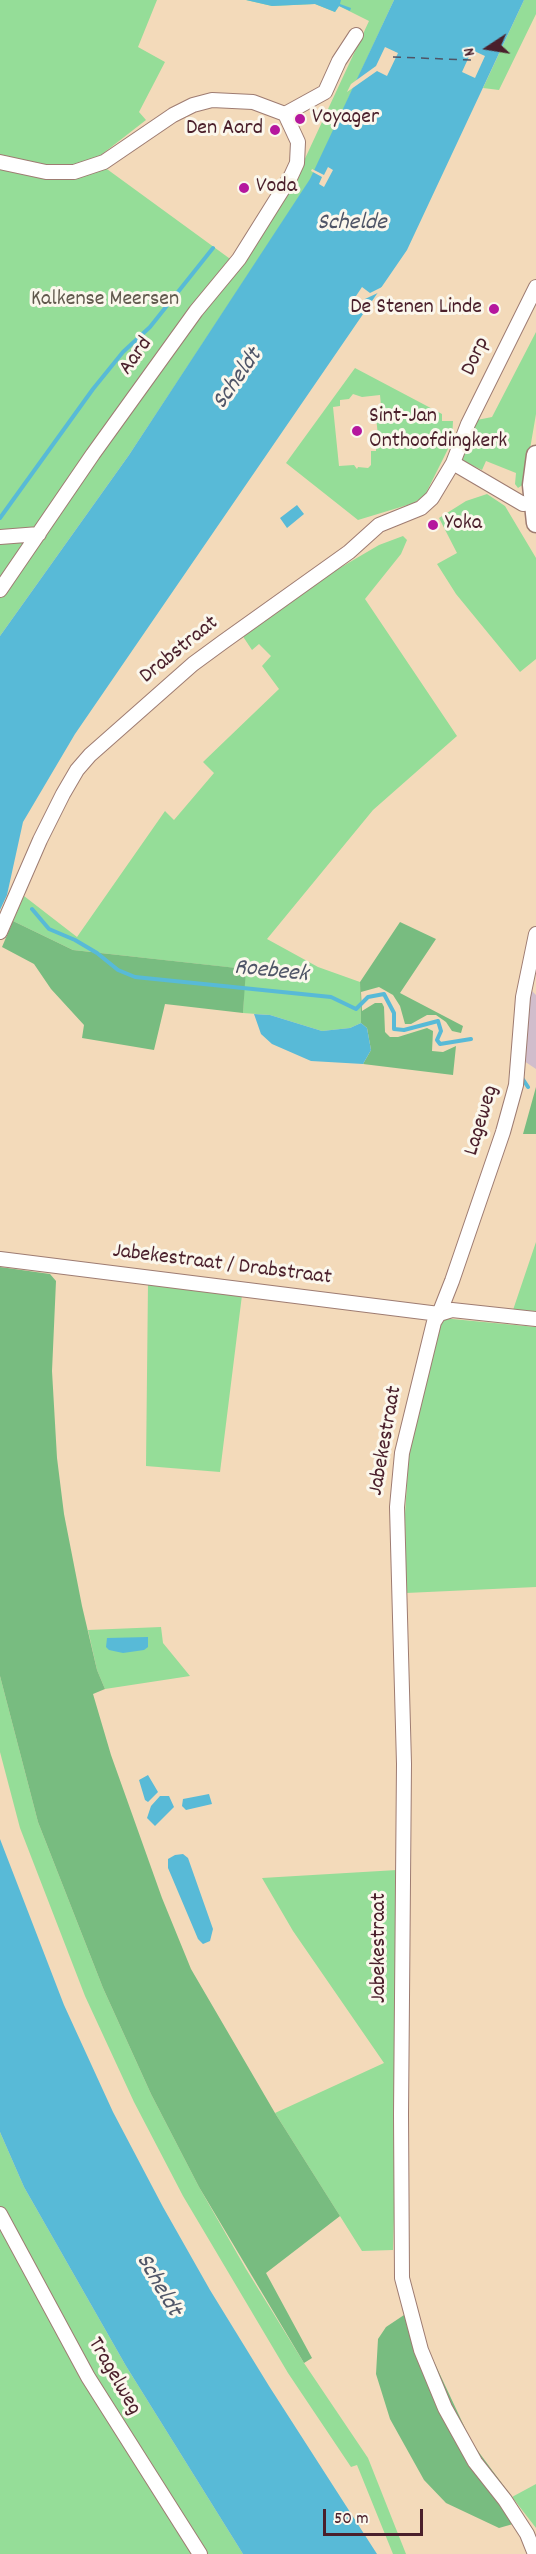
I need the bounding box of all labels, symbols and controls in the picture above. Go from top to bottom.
north arrow [458,18,518,78]
text: N [458,46,482,58]
place label: Voyager [312,106,379,132]
marker: Voyager [293,112,307,126]
place label: Den Aard [186,117,263,143]
marker: Den Aard [268,123,282,137]
place label: Voda [256,175,297,201]
marker: Voda [237,181,251,195]
water label: Schelde [317,211,387,239]
park label: Kalkense Meersen [31,288,179,314]
place label: De Stenen Linde [350,296,482,322]
marker: De Stenen Linde [487,302,501,316]
street label: Aard [114,333,160,381]
street label: Dorp [457,334,497,380]
water label: Scheldt [208,344,270,416]
place label: Sint-Jan Onthoofdingkerk [369,405,507,457]
marker: Sint-Jan Onthoofdingkerk [350,424,364,438]
place label: Yoka [445,512,482,538]
marker: Yoka [426,518,440,532]
street label: Drabstraat [135,611,225,691]
water label: Roebeek [233,955,309,991]
street label: Lageweg [460,1083,506,1159]
street label: Jabekestraat / Drabstraat [111,1239,333,1293]
street label: Jabekestraat [364,1384,410,1498]
street label: Jabekestraat [368,1893,394,2003]
water label: Scheldt [128,2250,186,2322]
street label: Tragelweg [80,2333,146,2421]
scale bar [326,2497,426,2535]
text: 50 m [334,2507,369,2532]

